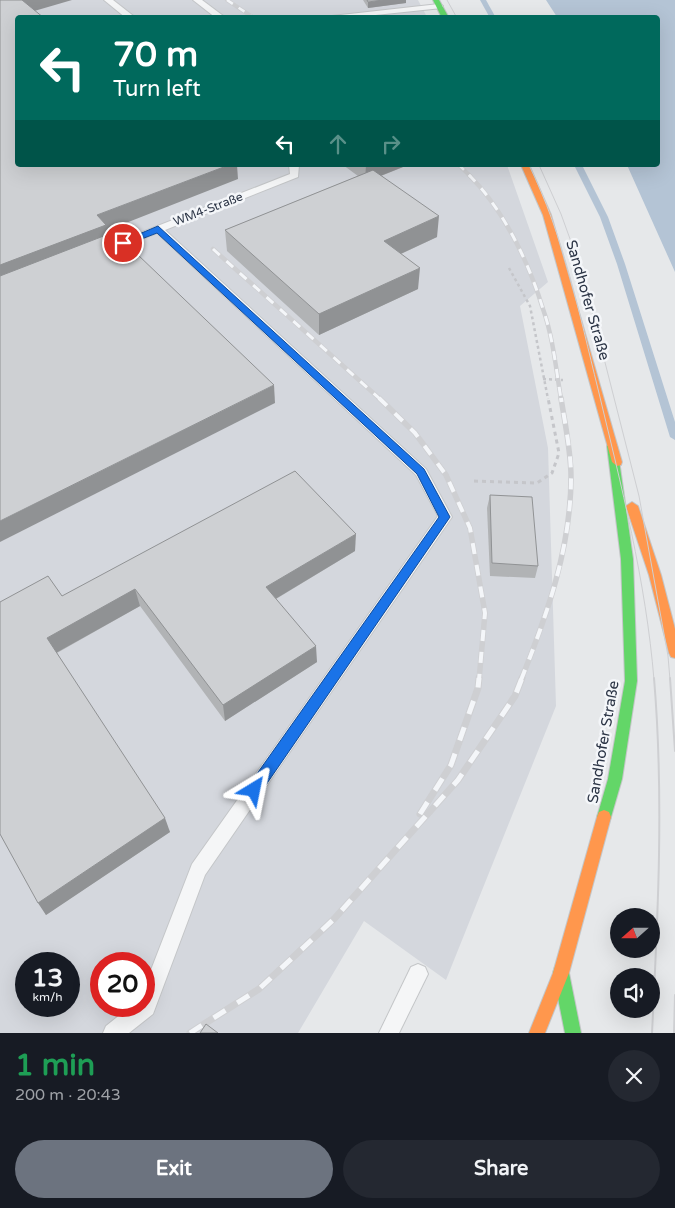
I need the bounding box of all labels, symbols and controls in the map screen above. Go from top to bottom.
text: 70 m [113,34,198,76]
icon: left [30,35,95,100]
text: Turn left [113,76,201,102]
icon: left [271,130,299,158]
icon: ahead [324,130,352,158]
icon: right [377,130,405,158]
street label: WM4-Straße [171,189,245,229]
pin [102,222,144,264]
icon: arrive [109,229,137,257]
street label: Sandhofer Straße [562,238,614,362]
street label: Sandhofer Straße [583,679,623,805]
position arrow [227,763,279,815]
north arrow [610,908,660,958]
map controls [610,908,660,1018]
speed limit sign: 20 [90,952,155,1017]
text: 13 [32,963,63,993]
button: sound [610,968,660,1018]
text: km/h [32,990,63,1004]
text: 1 min [15,1047,95,1084]
button: close [608,1050,660,1102]
text: 200 m · 20:43 [15,1085,121,1105]
button: Exit [15,1140,333,1198]
button: Share [343,1140,660,1198]

